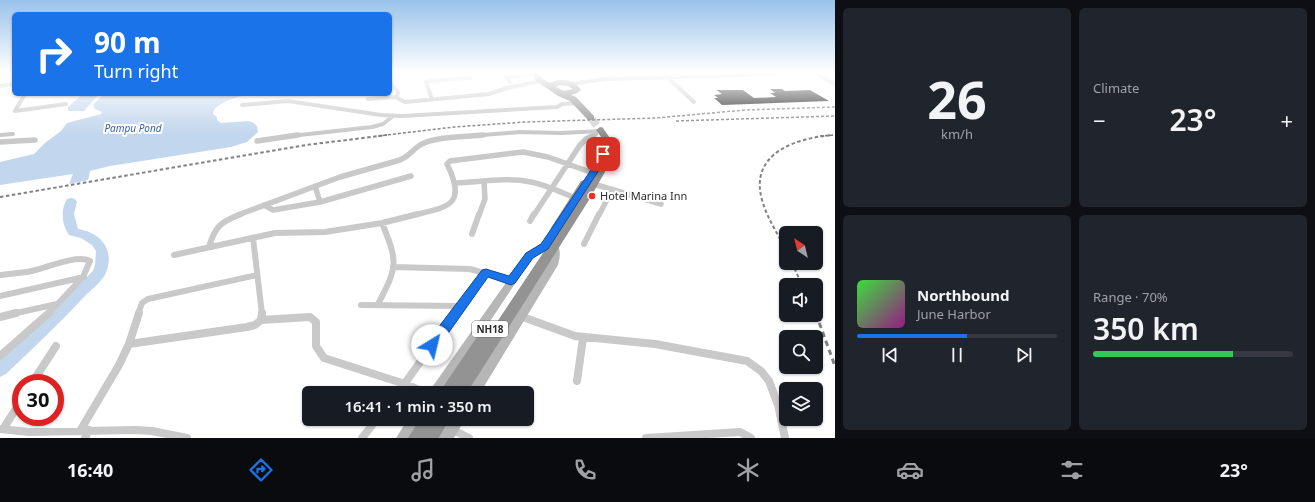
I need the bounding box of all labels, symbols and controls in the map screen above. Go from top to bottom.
text: 90 m [94,23,161,61]
icon: right [28,28,80,80]
text: Turn right [94,59,178,83]
text: 26 [927,63,987,134]
text: Climate [1093,79,1139,97]
text: 23° [1169,99,1217,140]
text: − [1093,105,1106,135]
text: + [1280,105,1293,135]
water label: Pampu Pond [104,121,162,135]
text: km/h [941,125,973,143]
pin [586,137,620,171]
icon: arrive [592,143,614,165]
place label: Hotel Marina Inn [600,188,687,203]
marker: Hotel Marina Inn [587,191,597,201]
north arrow [779,226,823,270]
map controls [779,226,823,426]
button: sound [779,278,823,322]
text: Northbound [917,285,1009,305]
text: Range · 70% [1093,288,1168,306]
text: June Harbor [917,305,991,323]
text: 350 km [1093,308,1199,349]
road number: NH18 [472,321,508,337]
position arrow [411,324,453,366]
button: search [779,330,823,374]
icon: previous [879,344,901,366]
icon: pause [946,344,968,366]
icon: next [1013,344,1035,366]
speed limit sign: 30 [12,374,64,426]
button: layers [779,382,823,426]
text: 16:41 · 1 min · 350 m [344,396,492,416]
icon: directions [247,456,275,484]
icon: music [409,456,437,484]
icon: phone [571,456,599,484]
icon: climate [734,456,762,484]
icon: car [896,456,924,484]
icon: filters [1058,456,1086,484]
text: 16:40 [67,458,113,482]
text: 23° [1220,458,1248,482]

